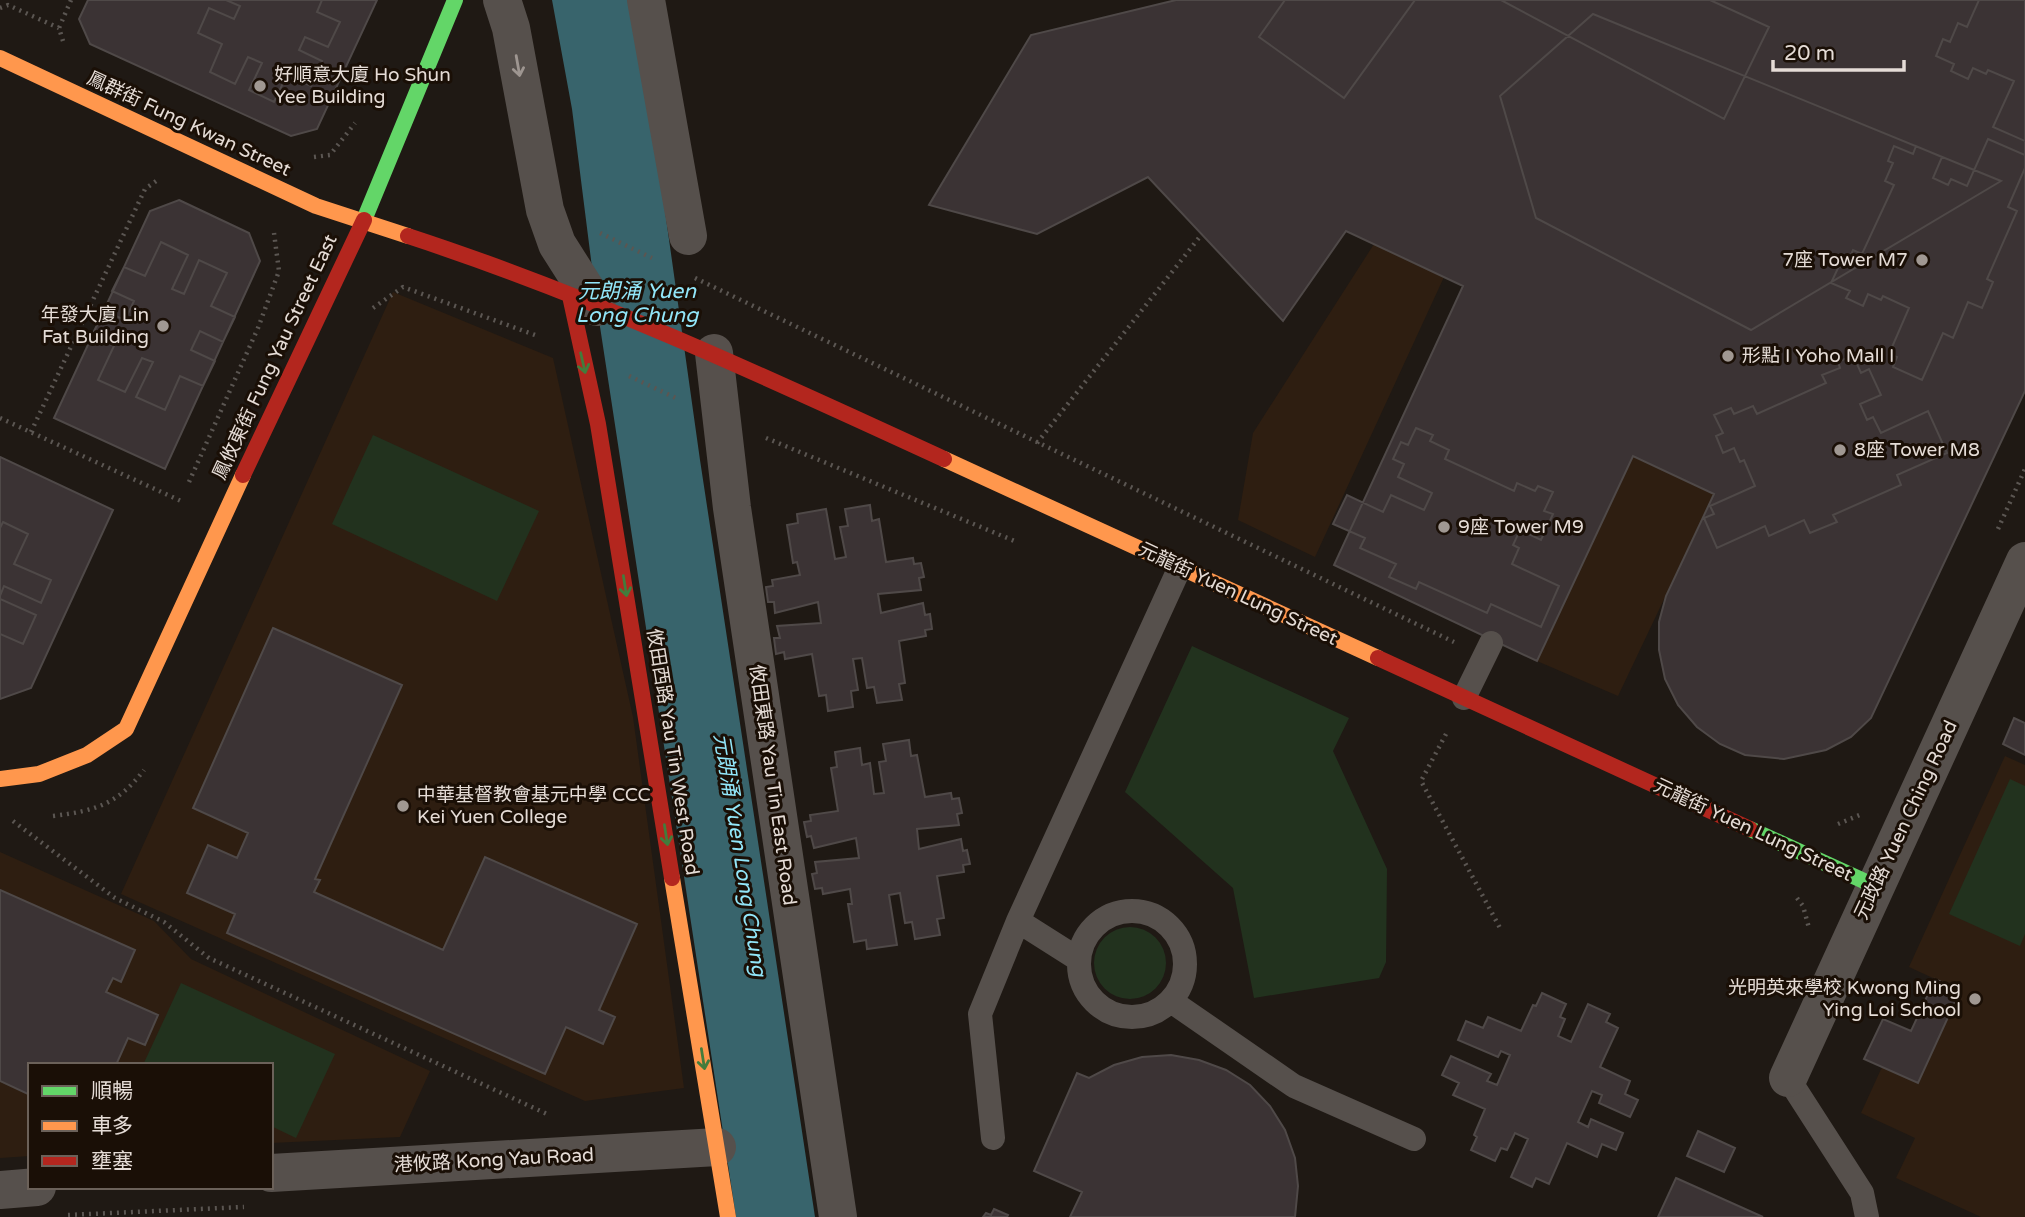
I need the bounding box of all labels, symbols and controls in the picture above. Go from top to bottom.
scale bar [1773,28,1904,72]
text: 20 m [1784,41,1835,66]
one-way arrow [512,54,525,77]
place label: 好順意大廈 Ho Shun Yee Building [274,64,451,108]
street label: 鳳群街 Fung Kwan Street [84,67,294,181]
marker: 好順意大廈 Ho Shun Yee Building [252,78,268,94]
street label: 鳳攸東街 Fung Yau Street East [208,231,342,483]
place label: 7座 Tower M7 [1782,249,1908,271]
marker: 7座 Tower M7 [1914,252,1930,268]
water label: 元朗涌 Yuen Long Chung [576,279,700,328]
place label: 年發大廈 Lin Fat Building [41,304,149,348]
marker: 年發大廈 Lin Fat Building [155,318,171,334]
place label: 形點 I Yoho Mall I [1742,345,1894,367]
marker: 形點 I Yoho Mall I [1720,348,1736,364]
one-way arrow [577,351,591,374]
place label: 8座 Tower M8 [1854,439,1980,461]
marker: 8座 Tower M8 [1832,442,1848,458]
place label: 9座 Tower M9 [1458,516,1584,538]
marker: 9座 Tower M9 [1436,519,1452,535]
street label: 元龍街 Yuen Lung Street [1135,538,1341,650]
one-way arrow [619,575,632,597]
street label: 攸田西路 Yau Tin West Road [643,627,703,877]
street label: 攸田東路 Yau Tin East Road [745,663,801,907]
street label: 元政路 Yuen Ching Road [1850,717,1962,923]
water label: 元朗涌 Yuen Long Chung [708,732,772,980]
street label: 元龍街 Yuen Lung Street [1650,774,1856,886]
place label: 中華基督教會基元中學 CCC Kei Yuen College [417,784,651,828]
marker: 中華基督教會基元中學 CCC Kei Yuen College [395,798,411,814]
one-way arrow [660,823,673,846]
place label: 光明英來學校 Kwong Ming Ying Loi School [1728,977,1961,1021]
marker: 光明英來學校 Kwong Ming Ying Loi School [1967,991,1983,1007]
one-way arrow [697,1048,710,1070]
legend [28,1063,273,1189]
text: 順暢 [91,1079,133,1104]
text: 車多 [91,1114,133,1139]
street label: 港攸路 Kong Yau Road [393,1144,595,1176]
text: 壅塞 [91,1149,133,1174]

